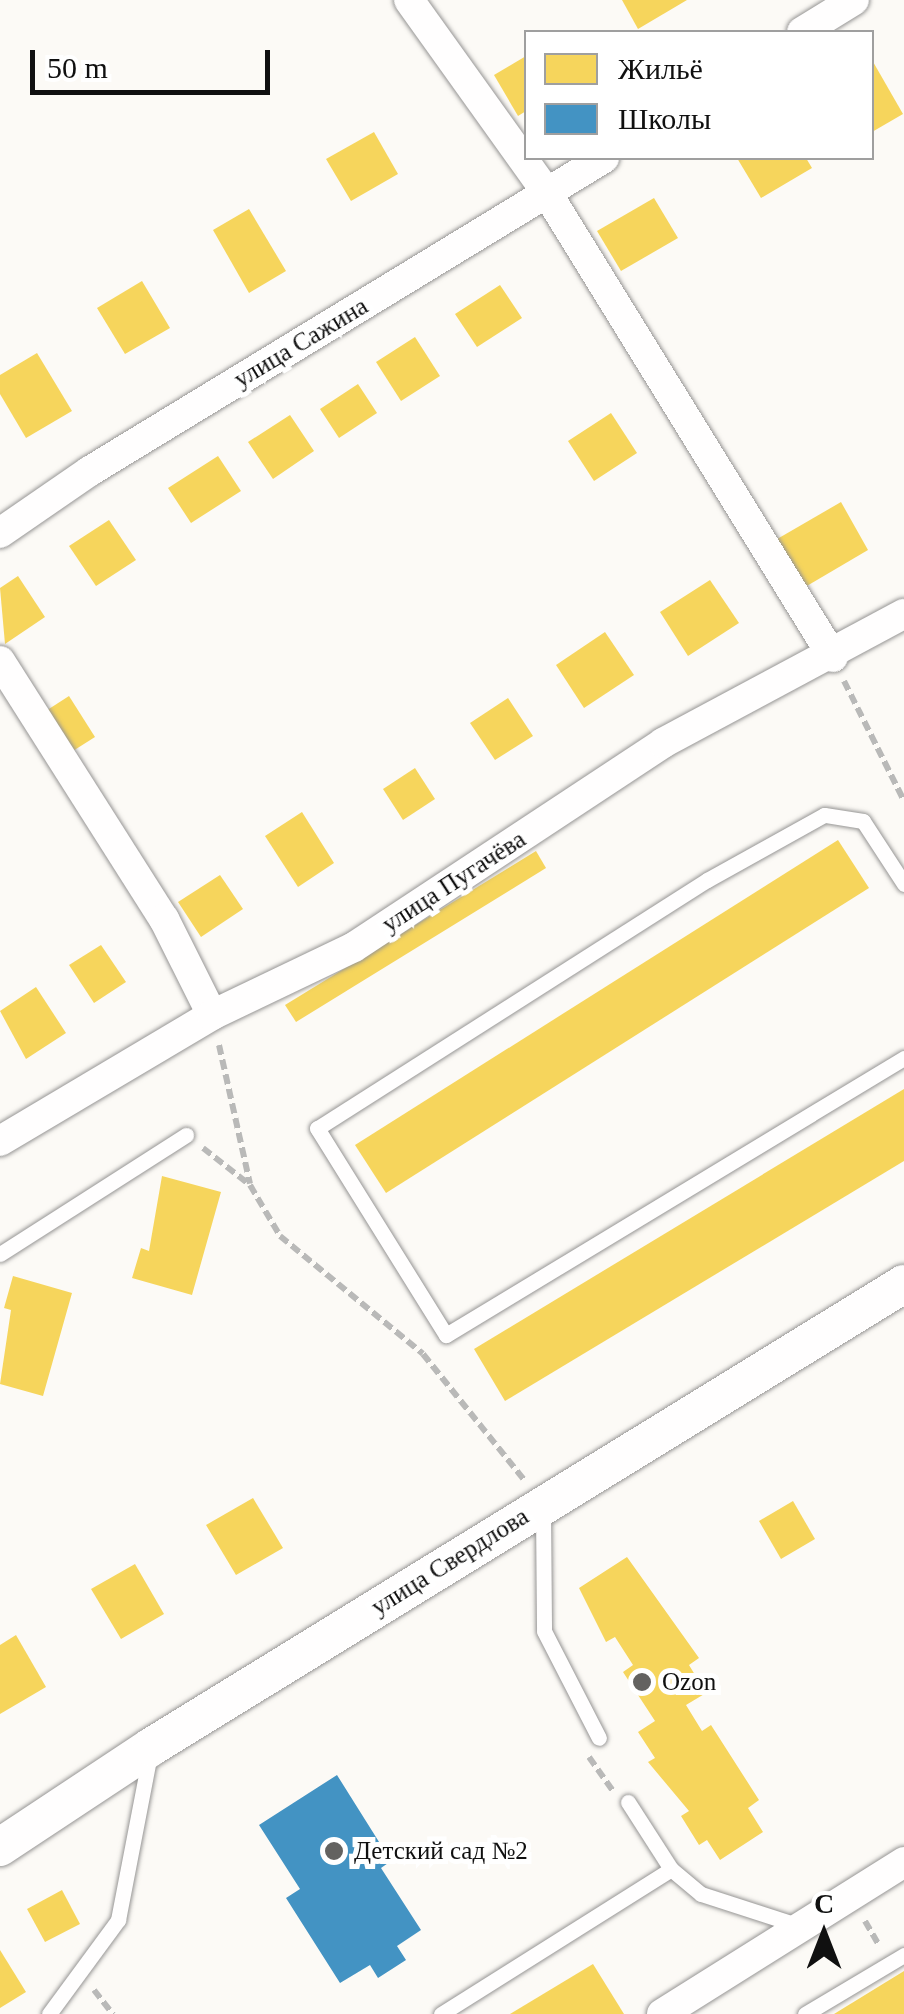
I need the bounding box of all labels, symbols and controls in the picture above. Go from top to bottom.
scale bar [35,30,275,92]
legend [524,30,874,160]
text: 50 m [47,51,108,84]
text: Жильё [618,52,703,85]
text: Школы [618,102,711,135]
street label: улица Сажина [229,291,373,395]
street label: улица Пугачёва [377,824,531,940]
street label: улица Свердлова [366,1502,534,1622]
place label: Ozon [662,1667,716,1697]
marker: Ozon [631,1671,653,1693]
place label: Детский сад №2 [354,1836,528,1866]
marker: Детский сад №2 [323,1840,345,1862]
north arrow [774,1884,874,1984]
text: С [814,1888,834,1919]

